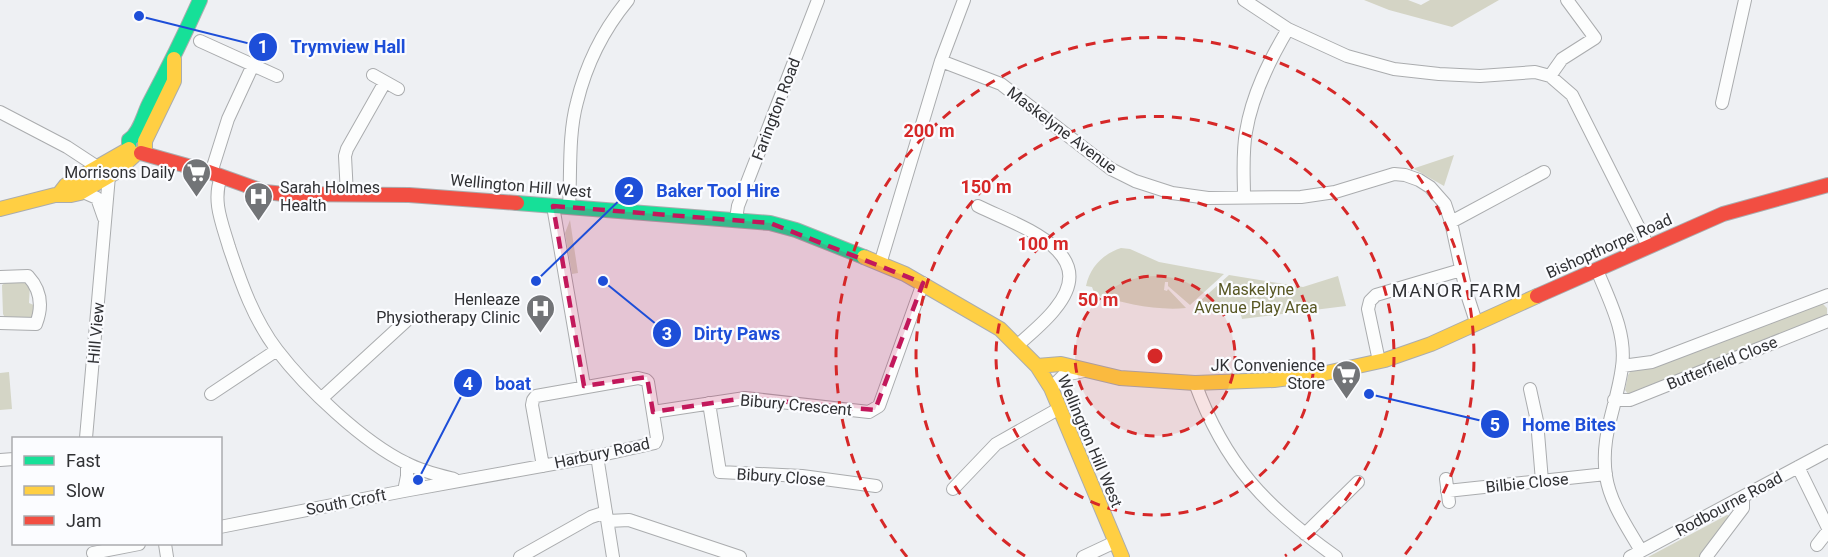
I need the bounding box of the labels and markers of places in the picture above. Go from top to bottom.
callout: Trymview Hall [248,29,417,65]
supermarket icon: Morrisons Daily [180,156,212,198]
place label: Morrisons Daily [64,163,175,182]
callout: Baker Tool Hire [614,173,792,209]
place label: Sarah Holmes Health [280,178,380,215]
hospital icon: Sarah Holmes Health [243,180,275,222]
place label: Henleaze Physiotherapy Clinic [376,290,520,327]
hospital icon: Henleaze Physiotherapy Clinic [525,292,557,334]
callout: Dirty Paws [652,315,792,351]
centre of rings [1145,346,1165,366]
place label: JK Convenience Store [1211,356,1325,393]
supermarket icon: JK Convenience Store [1330,358,1362,400]
callout: boat [453,365,543,401]
callout: Home Bites [1480,406,1628,442]

